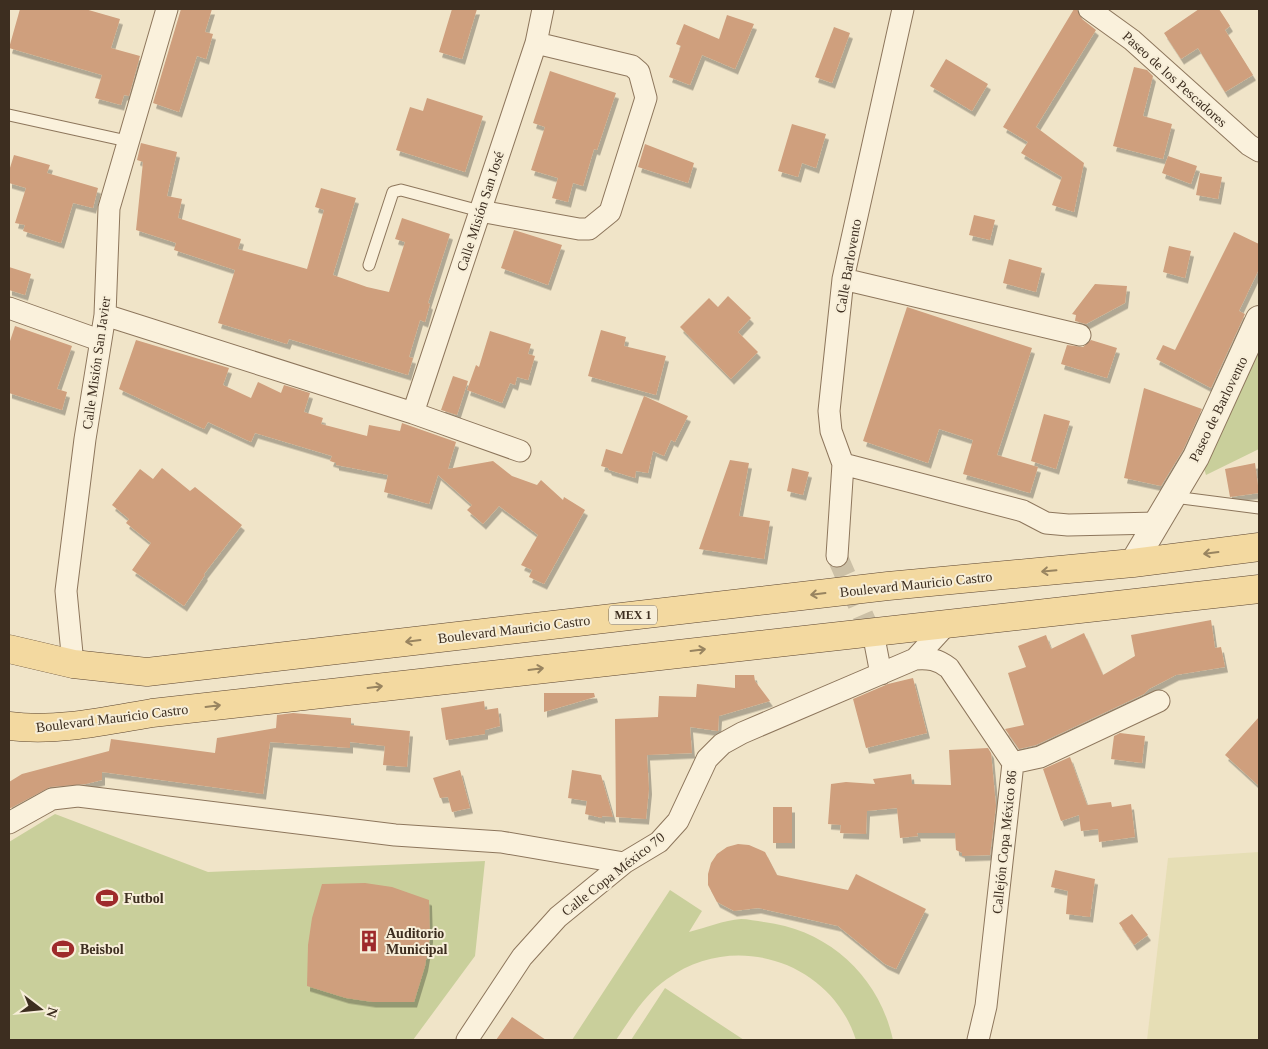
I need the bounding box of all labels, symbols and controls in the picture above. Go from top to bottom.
street label: Paseo de los Pescadores [1120,29,1230,130]
street label: Calle Misión San José [454,149,507,273]
street label: Calle Barlovento [833,218,864,314]
street label: Calle Misión San Javier [80,295,113,431]
street label: Paseo de Barlovento [1186,354,1250,464]
one-way arrow [1203,548,1219,558]
one-way arrow [1042,566,1058,575]
street label: Boulevard Mauricio Castro [839,569,993,600]
one-way arrow [810,589,826,599]
road number: MEX 1 [609,606,657,624]
street label: Boulevard Mauricio Castro [437,613,591,646]
one-way arrow [406,636,422,646]
one-way arrow [689,645,705,655]
one-way arrow [528,664,544,674]
one-way arrow [366,682,382,692]
one-way arrow [205,701,221,711]
street label: Boulevard Mauricio Castro [35,702,189,735]
street label: Callejón Copa México 86 [989,770,1019,915]
street label: Calle Copa México 70 [559,830,668,919]
sports icon: Futbol [94,885,120,911]
place label: Futbol [124,891,164,906]
place label: Auditorio Municipal [386,926,448,957]
building icon: Auditorio Municipal [356,928,382,954]
sports icon: Beisbol [50,936,76,962]
place label: Beisbol [80,942,124,957]
north arrow [15,984,65,1034]
text: N [43,1006,61,1019]

